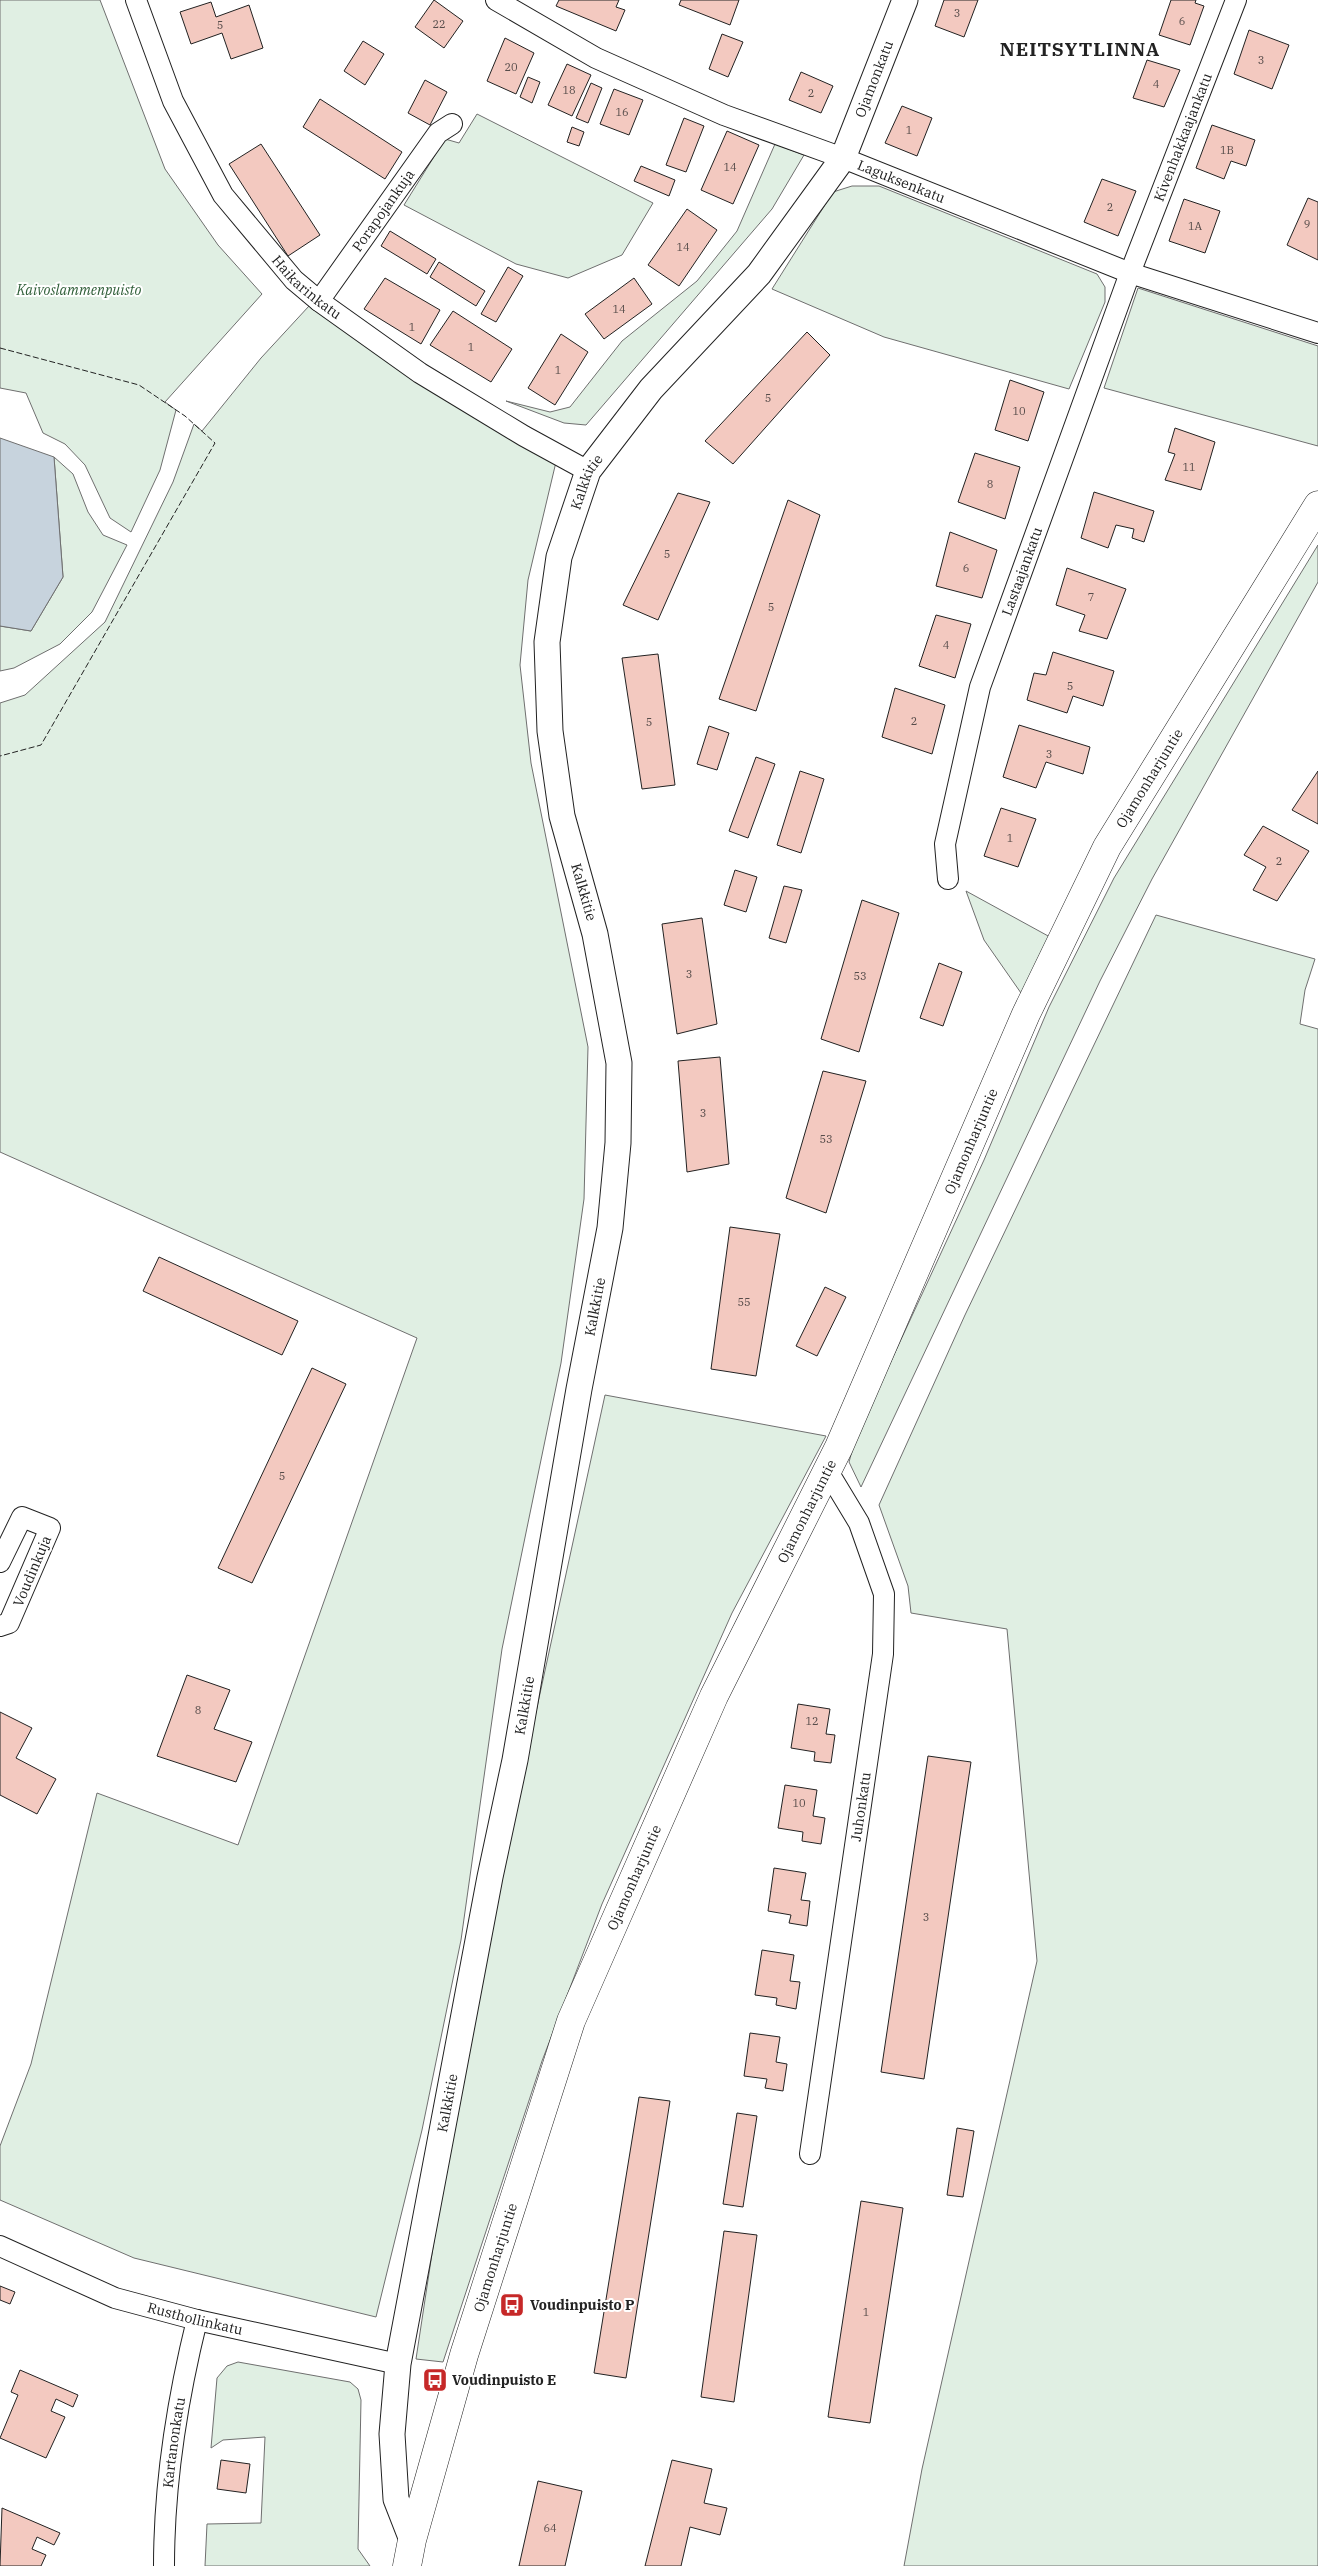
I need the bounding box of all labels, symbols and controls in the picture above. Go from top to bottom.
house number: 3 [954,6,960,20]
house number: 6 [1179,14,1185,28]
house number: 22 [432,17,446,31]
house number: 5 [217,18,223,32]
street label: Ojamonkatu [851,37,897,120]
district label: NEITSYTLINNA [1000,37,1160,61]
house number: 3 [1258,53,1264,67]
house number: 20 [504,60,518,74]
street label: Kivenhakkaajankatu [1150,70,1216,204]
house number: 4 [1153,77,1160,91]
house number: 18 [562,83,576,97]
house number: 2 [808,86,814,100]
house number: 16 [615,105,629,119]
house number: 1 [906,123,912,137]
house number: 1B [1220,143,1234,157]
street label: Laguksenkatu [855,156,948,207]
house number: 14 [723,160,737,174]
street label: Porapojankuja [348,166,419,255]
house number: 2 [1107,200,1113,214]
house number: 9 [1304,217,1310,231]
house number: 1A [1188,219,1203,233]
house number: 14 [676,240,690,254]
street label: Haikarinkatu [268,251,345,323]
park label: Kaivoslammenpuisto [16,281,141,299]
house number: 14 [612,302,626,316]
house number: 1 [409,320,415,334]
house number: 1 [468,340,474,354]
house number: 1 [555,363,561,377]
house number: 5 [765,391,771,405]
house number: 10 [1012,404,1026,418]
street label: Kalkkitie [567,451,607,512]
house number: 11 [1182,460,1196,474]
house number: 8 [987,477,993,491]
street label: Lastaajankatu [998,524,1046,618]
house number: 5 [664,547,670,561]
house number: 6 [963,561,969,575]
house number: 7 [1088,590,1094,604]
house number: 5 [768,600,774,614]
house number: 4 [943,638,950,652]
house number: 5 [1067,679,1073,693]
house number: 2 [911,714,917,728]
house number: 5 [646,715,652,729]
street label: Ojamonharjuntie [1112,725,1187,831]
house number: 3 [1046,747,1052,761]
house number: 1 [1007,831,1013,845]
house number: 2 [1276,854,1282,868]
street label: Kalkkitie [567,861,601,923]
house number: 3 [686,967,692,981]
house number: 53 [853,969,867,983]
street label: Ojamonharjuntie [940,1086,1002,1197]
house number: 3 [700,1106,706,1120]
house number: 53 [819,1132,833,1146]
street label: Kalkkitie [580,1276,609,1337]
house number: 55 [737,1295,751,1309]
street label: Ojamonharjuntie [773,1457,840,1566]
house number: 5 [279,1469,285,1483]
street label: Voudinkuja [9,1532,55,1609]
street label: Kalkkitie [511,1675,538,1736]
house number: 8 [195,1703,201,1717]
house number: 12 [805,1714,819,1728]
street label: Juhonkatu [847,1770,875,1843]
house number: 10 [792,1796,806,1810]
street label: Ojamonharjuntie [603,1822,665,1933]
house number: 3 [923,1910,929,1924]
street label: Kalkkitie [433,2072,462,2134]
street label: Ojamonharjuntie [469,2201,521,2314]
bus stop icon: Voudinpuisto P [499,2292,525,2318]
place label: Voudinpuisto P [530,2296,635,2314]
street label: Rusthollinkatu [146,2298,245,2339]
house number: 1 [863,2305,869,2319]
bus stop icon: Voudinpuisto E [422,2367,448,2393]
place label: Voudinpuisto E [452,2371,556,2389]
street label: Kartanonkatu [159,2395,189,2489]
house number: 64 [543,2521,557,2535]

